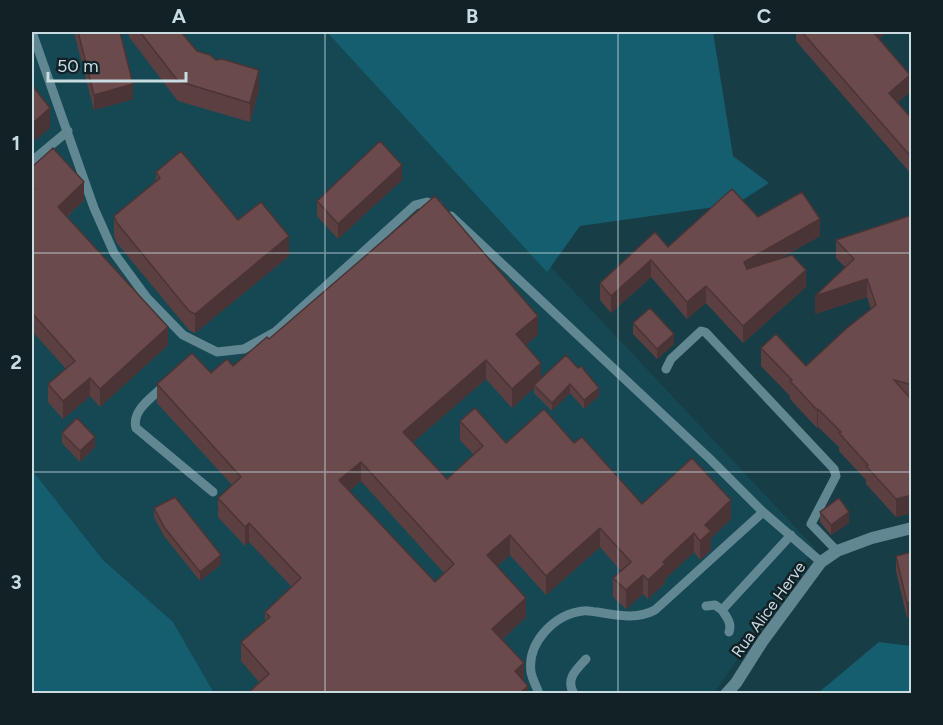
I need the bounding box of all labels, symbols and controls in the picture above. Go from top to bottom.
text: A [172,4,187,28]
text: B [466,4,478,28]
text: C [757,4,771,28]
scale bar [48,45,186,83]
text: 50 m [57,55,99,77]
text: 1 [12,131,20,155]
text: 2 [10,350,22,374]
street label: Rua Alice Herve [727,558,810,661]
text: 3 [10,570,22,594]

